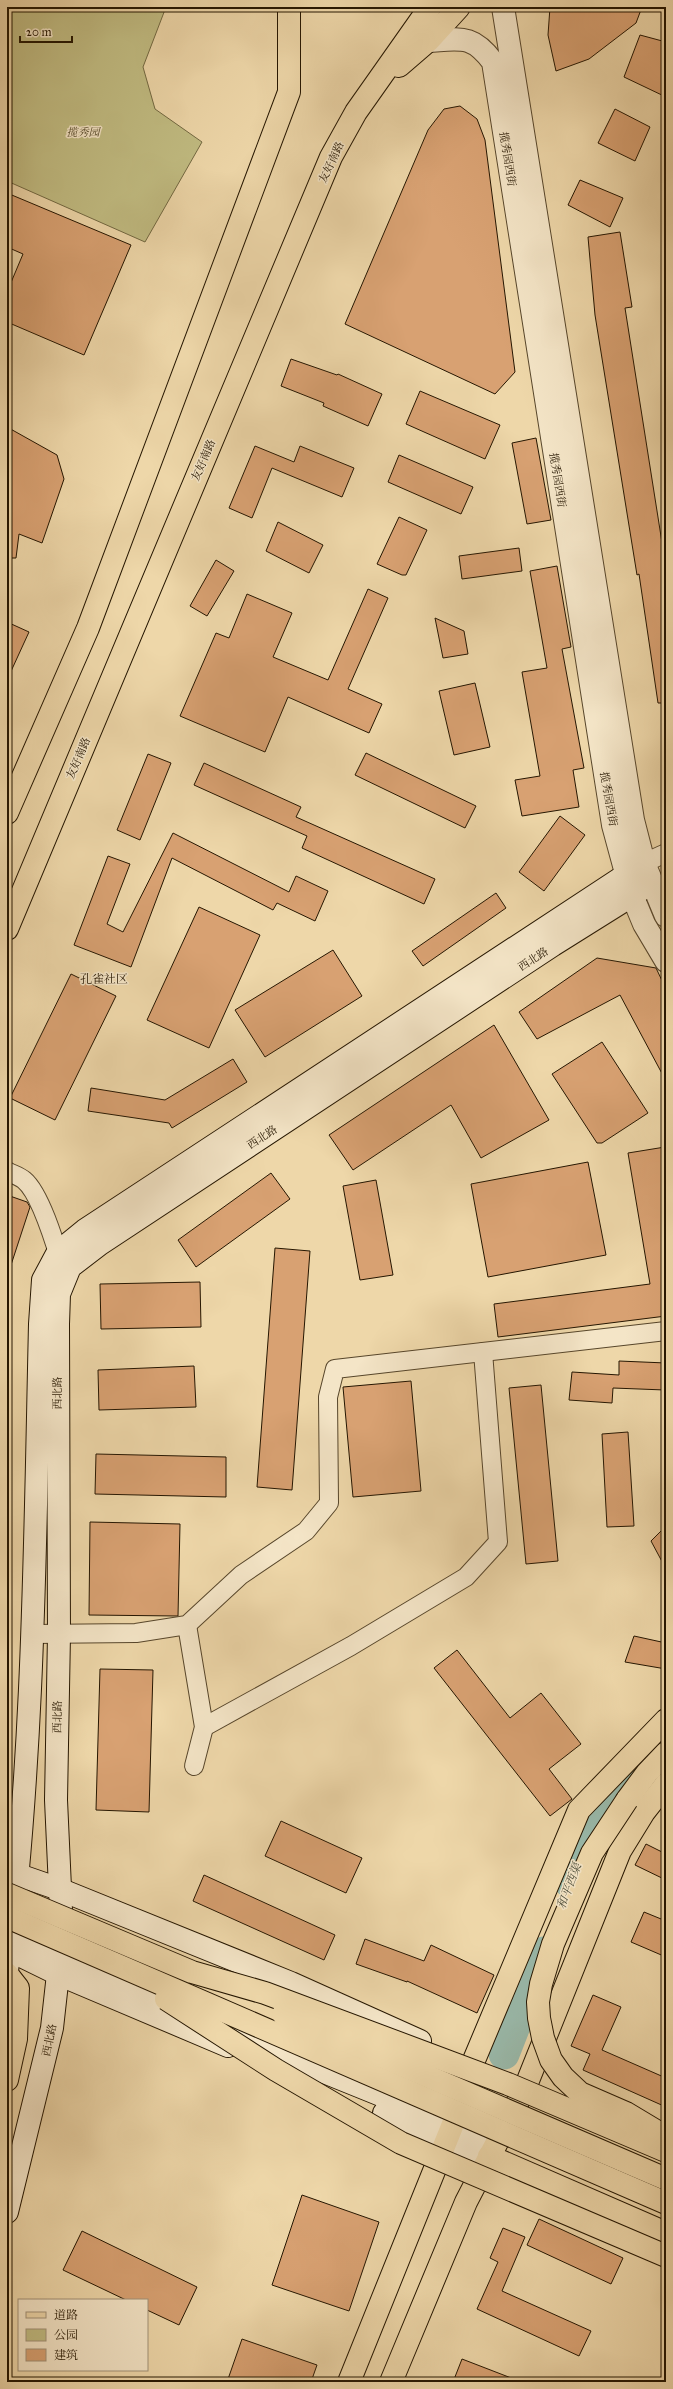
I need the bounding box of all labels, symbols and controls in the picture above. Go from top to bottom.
scale bar [20,18,72,44]
text: 20 m [26,25,52,39]
park label: 揽秀园 [67,126,101,139]
street label: 揽秀园西街 [497,131,518,187]
street label: 友好南路 [316,140,347,185]
street label: 友好南路 [189,437,218,483]
street label: 揽秀园西街 [547,452,568,508]
street label: 友好南路 [64,735,93,781]
street label: 揽秀园西街 [597,771,620,827]
street label: 西北路 [516,945,551,974]
district label: 孔雀社区 [80,972,128,986]
street label: 西北路 [245,1123,280,1152]
street label: 西北路 [51,1377,64,1410]
street label: 西北路 [51,1700,64,1734]
water label: 和平西渠 [554,1859,585,1911]
street label: 西北路 [40,2023,59,2058]
legend [18,2299,148,2371]
text: 道路 [54,2308,78,2322]
text: 公园 [54,2328,78,2342]
text: 建筑 [54,2348,78,2362]

